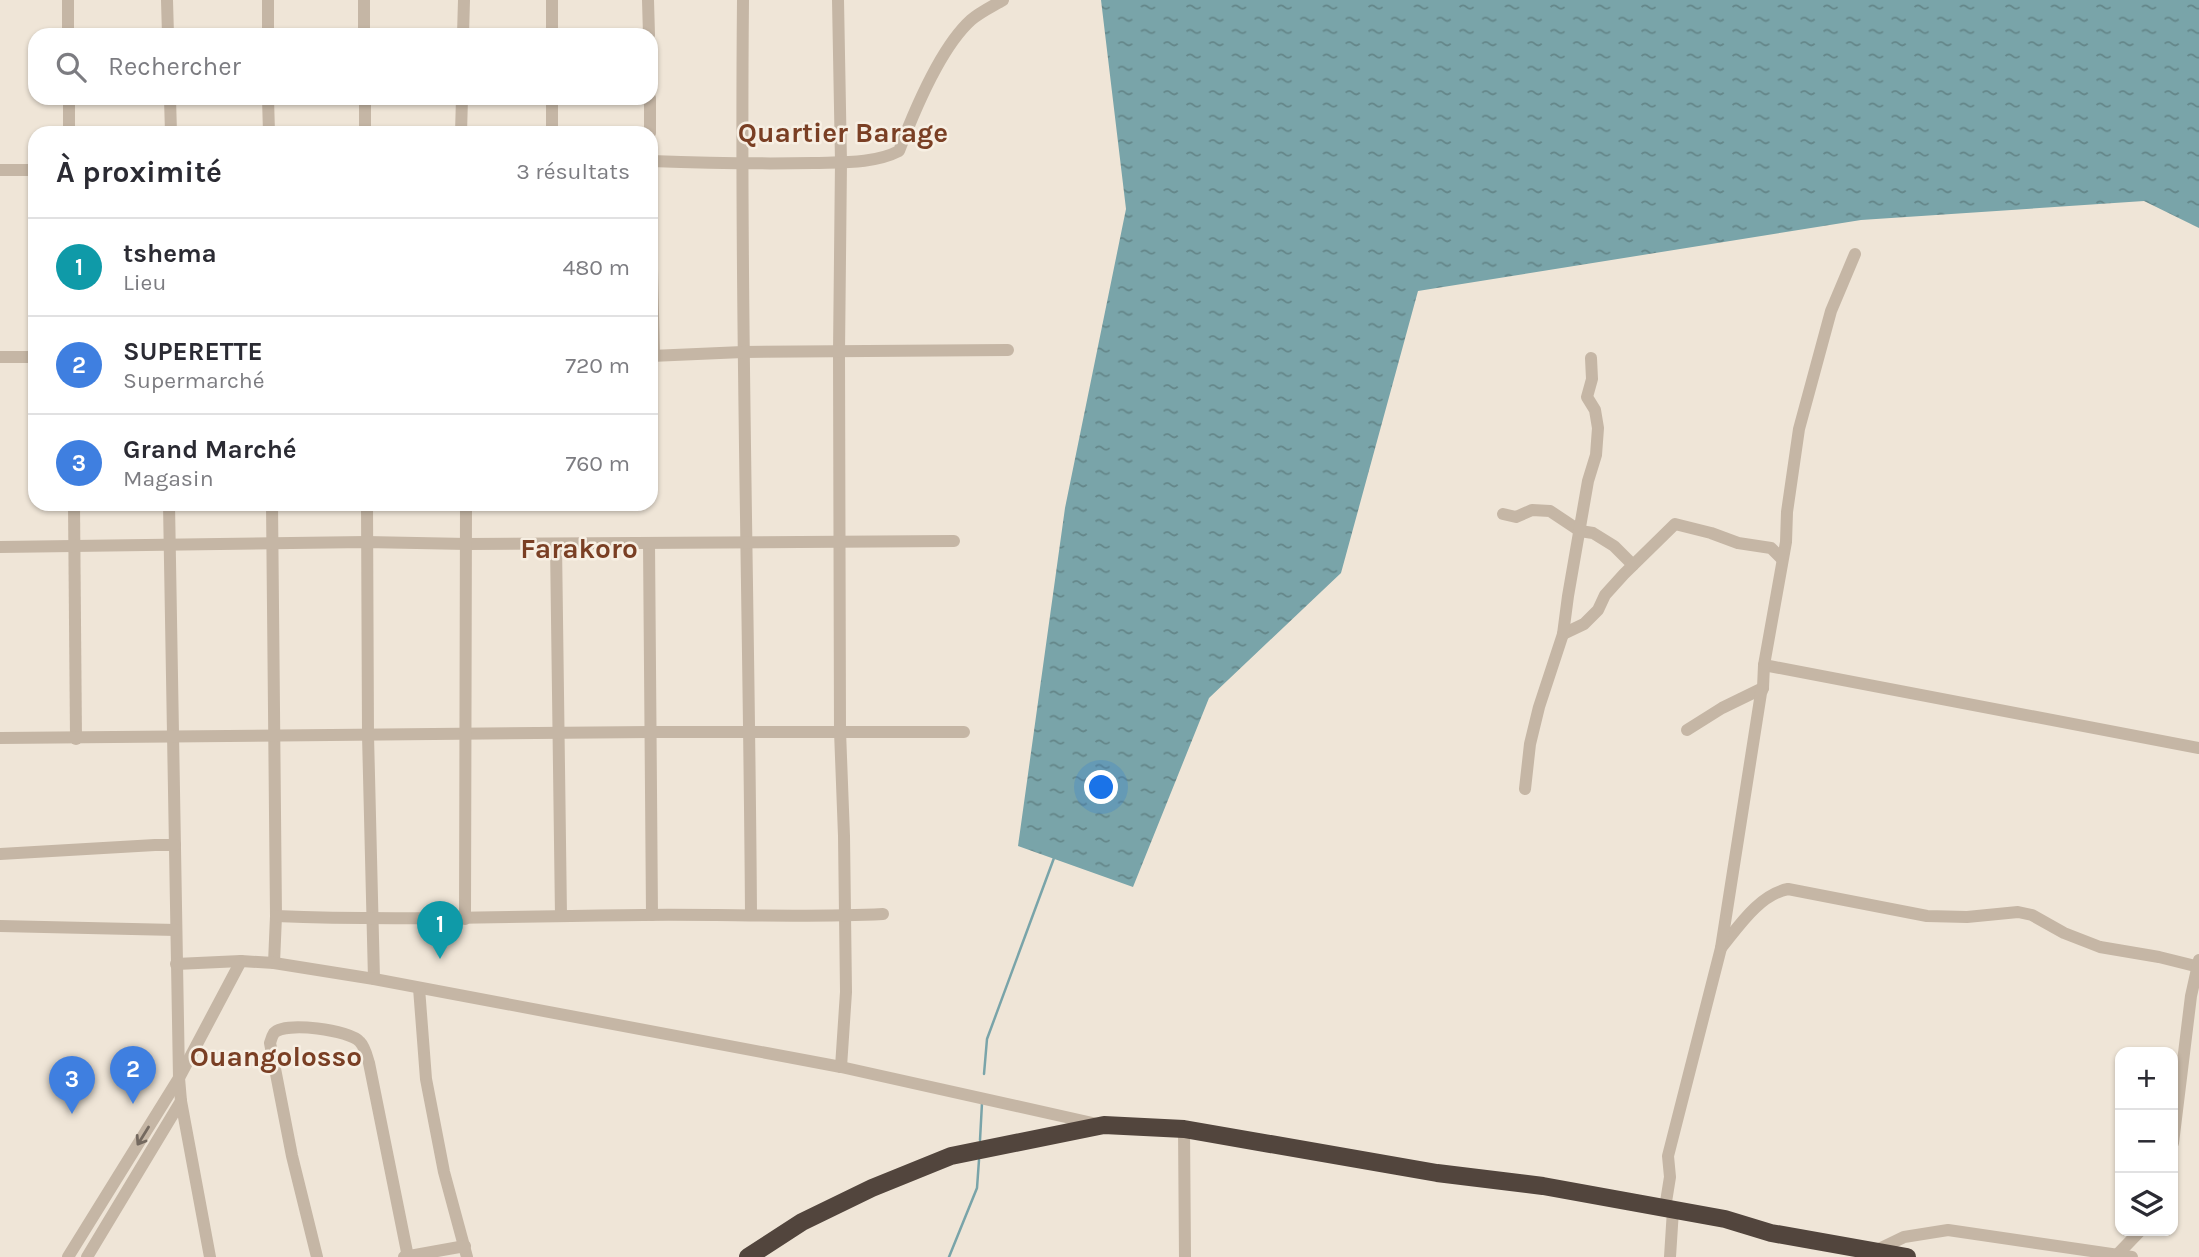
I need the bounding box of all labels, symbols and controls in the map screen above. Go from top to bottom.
search box [28,28,658,105]
icon: search [52,48,90,86]
text: Rechercher [108,51,241,82]
district label: Quartier Barage [738,116,948,149]
text: À proximité [56,154,222,190]
text: 3 résultats [516,158,630,185]
text: tshema [123,238,217,269]
text: 1 [75,254,83,281]
text: 480 m [562,254,630,281]
text: Lieu [123,269,166,296]
text: SUPERETTE [123,336,263,367]
text: 2 [72,352,86,379]
text: 720 m [565,352,630,379]
text: Supermarché [123,367,264,394]
text: Grand Marché [123,434,297,465]
text: 3 [72,450,86,477]
text: 760 m [565,450,630,477]
text: Magasin [123,465,214,492]
district label: Farakoro [520,532,638,565]
your location [1084,770,1118,804]
pin: 1 [417,901,463,959]
district label: Ouangolosso [190,1040,362,1073]
pin: 2 [110,1046,156,1104]
map controls [2115,1047,2178,1236]
button: + [2115,1047,2178,1110]
pin: 3 [49,1056,95,1114]
button: − [2115,1110,2178,1173]
one-way arrow [136,1126,150,1145]
button: layers [2115,1173,2178,1236]

